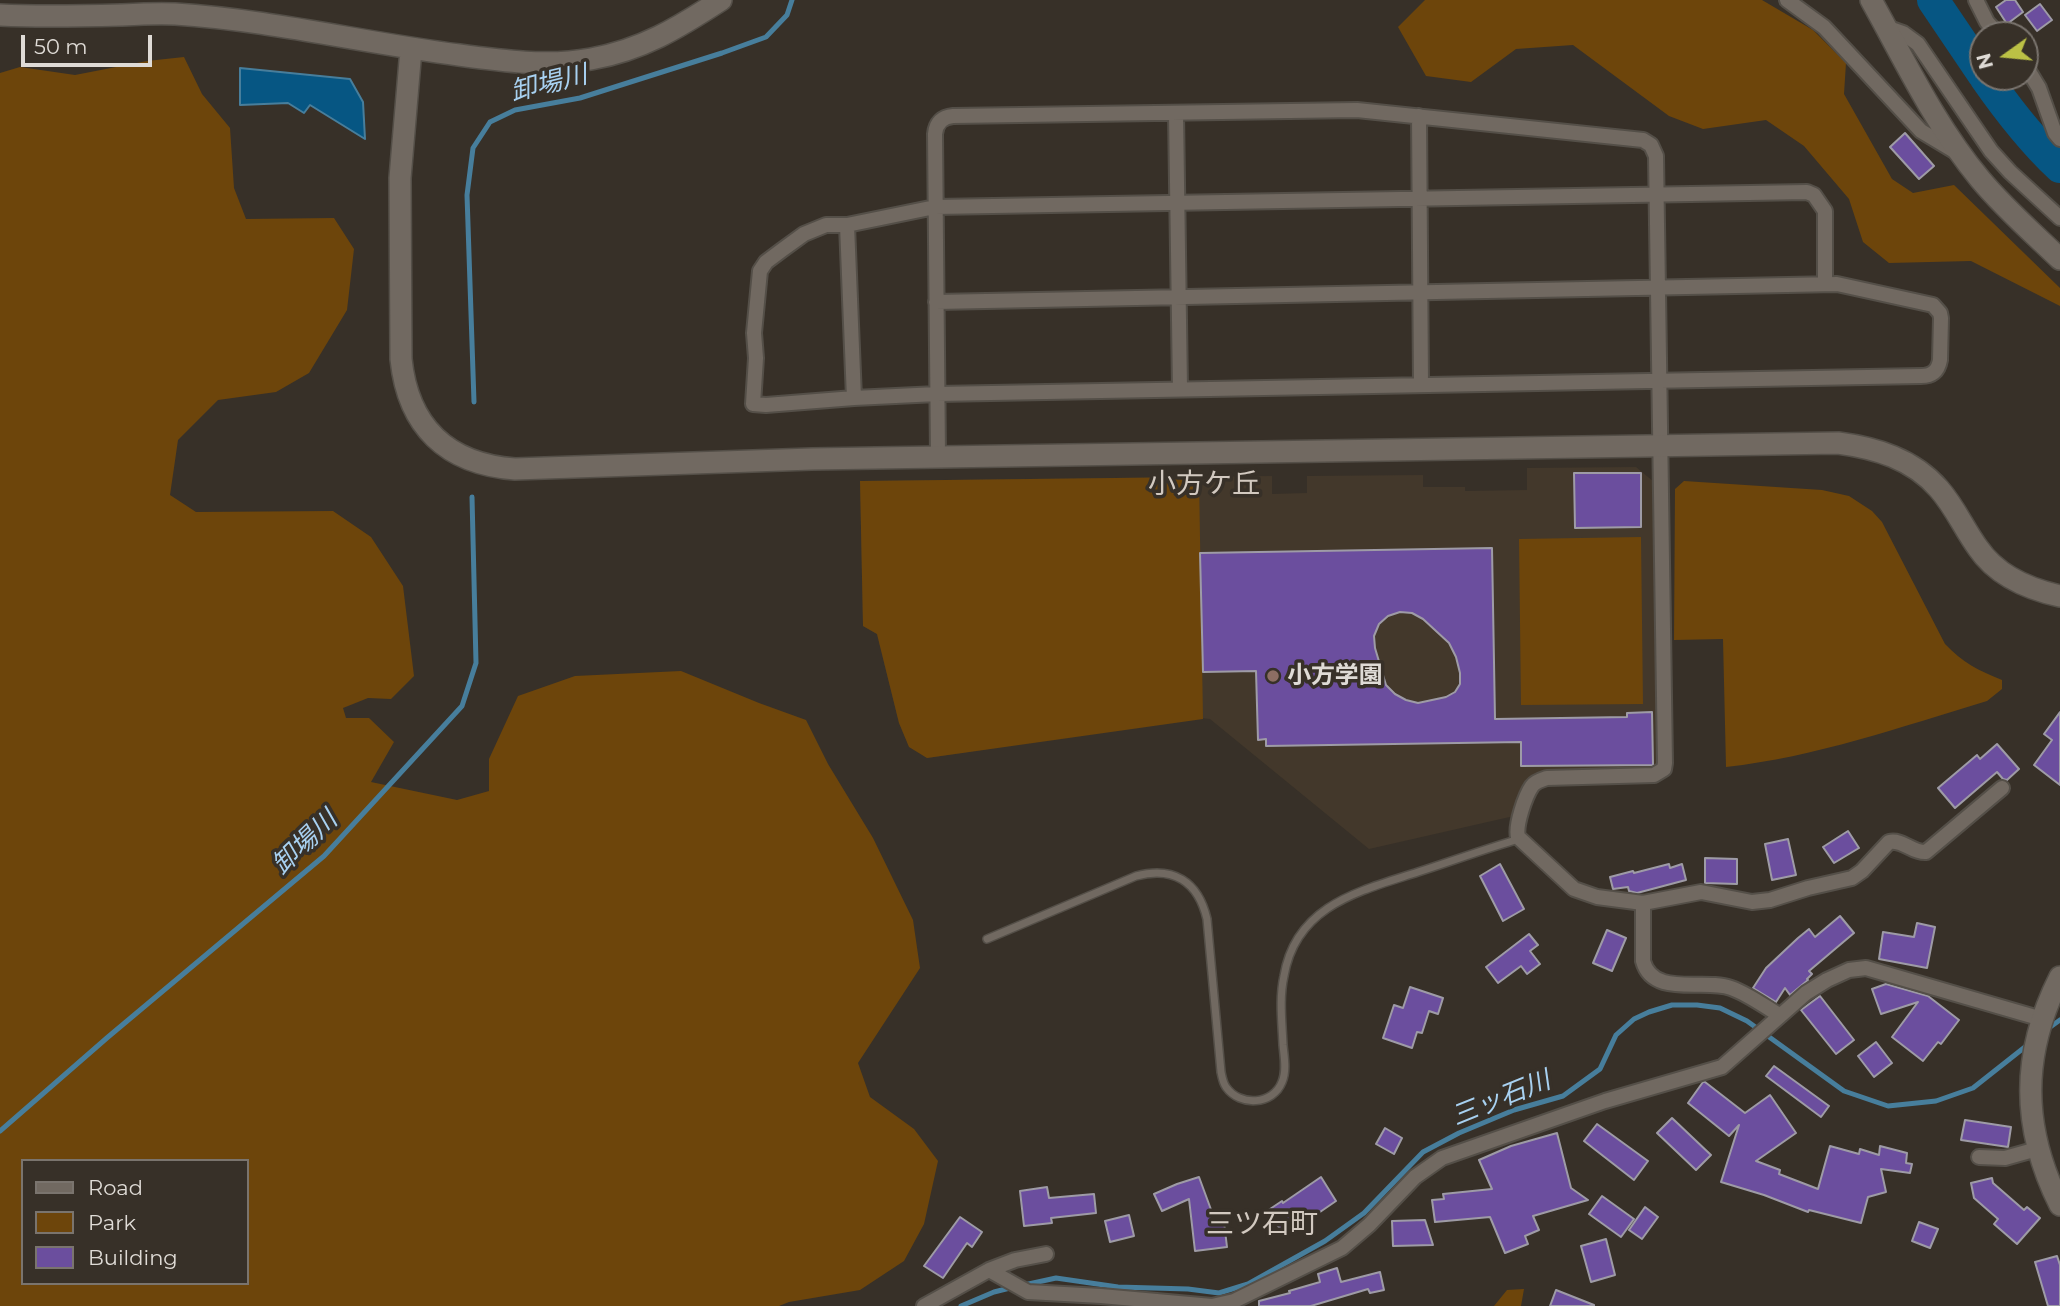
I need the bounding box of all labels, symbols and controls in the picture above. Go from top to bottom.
scale bar [24,21,156,65]
north arrow [1969,21,2039,91]
text: 50 m [34,34,88,59]
text: N [1972,51,1998,71]
water label: 卸場川 [507,59,591,109]
district label: 小方ケ丘 [1148,468,1260,502]
place label: 小方学園 [1287,662,1383,690]
marker: 小方学園 [1265,668,1281,684]
water label: 卸場川 [266,805,344,881]
water label: 三ッ石川 [1447,1065,1555,1133]
legend [21,1159,248,1285]
text: Road [88,1175,143,1200]
district label: 三ツ石町 [1206,1208,1318,1242]
text: Park [88,1210,136,1235]
text: Building [88,1245,178,1270]

